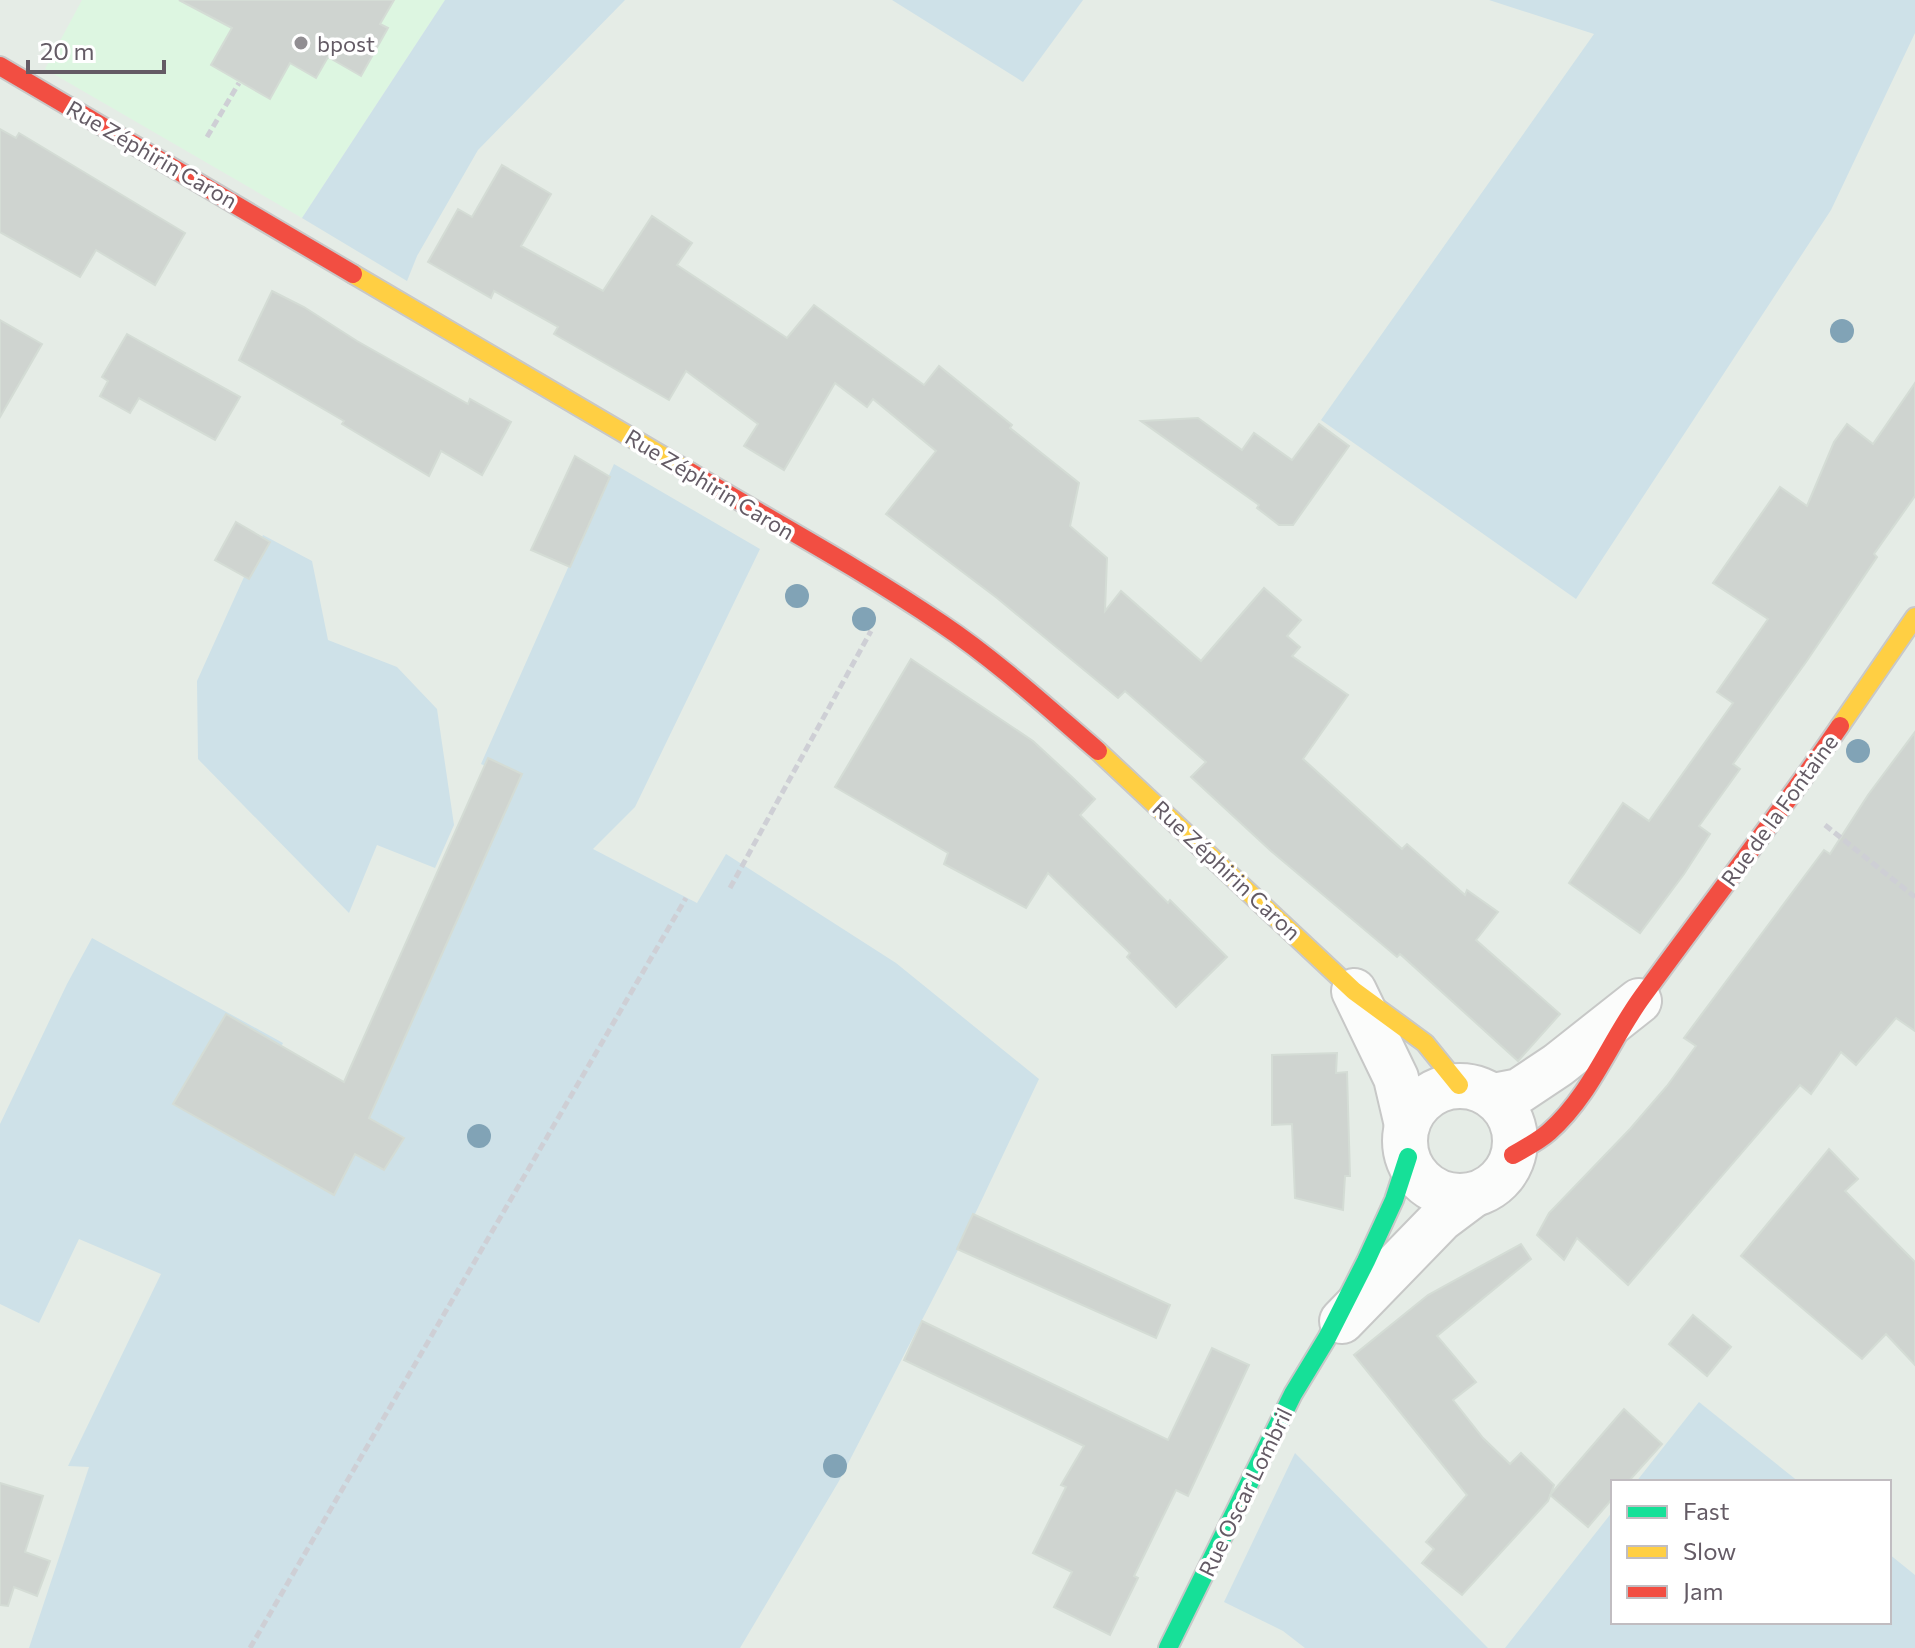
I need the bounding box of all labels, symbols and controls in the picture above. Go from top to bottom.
scale bar [28,24,164,74]
place label: bpost [317,30,375,57]
marker: bpost [292,34,310,52]
text: 20 m [40,36,94,65]
street label: Rue Zéphirin Caron [62,94,242,214]
street label: Rue Zéphirin Caron [621,423,799,545]
street label: Rue de la Fontaine [1715,729,1843,891]
street label: Rue Zéphirin Caron [1147,795,1307,945]
street label: Rue Oscar Lombril [1193,1403,1297,1581]
legend [1611,1480,1891,1624]
text: Fast [1683,1496,1730,1525]
text: Slow [1683,1536,1736,1565]
text: Jam [1683,1576,1723,1605]

